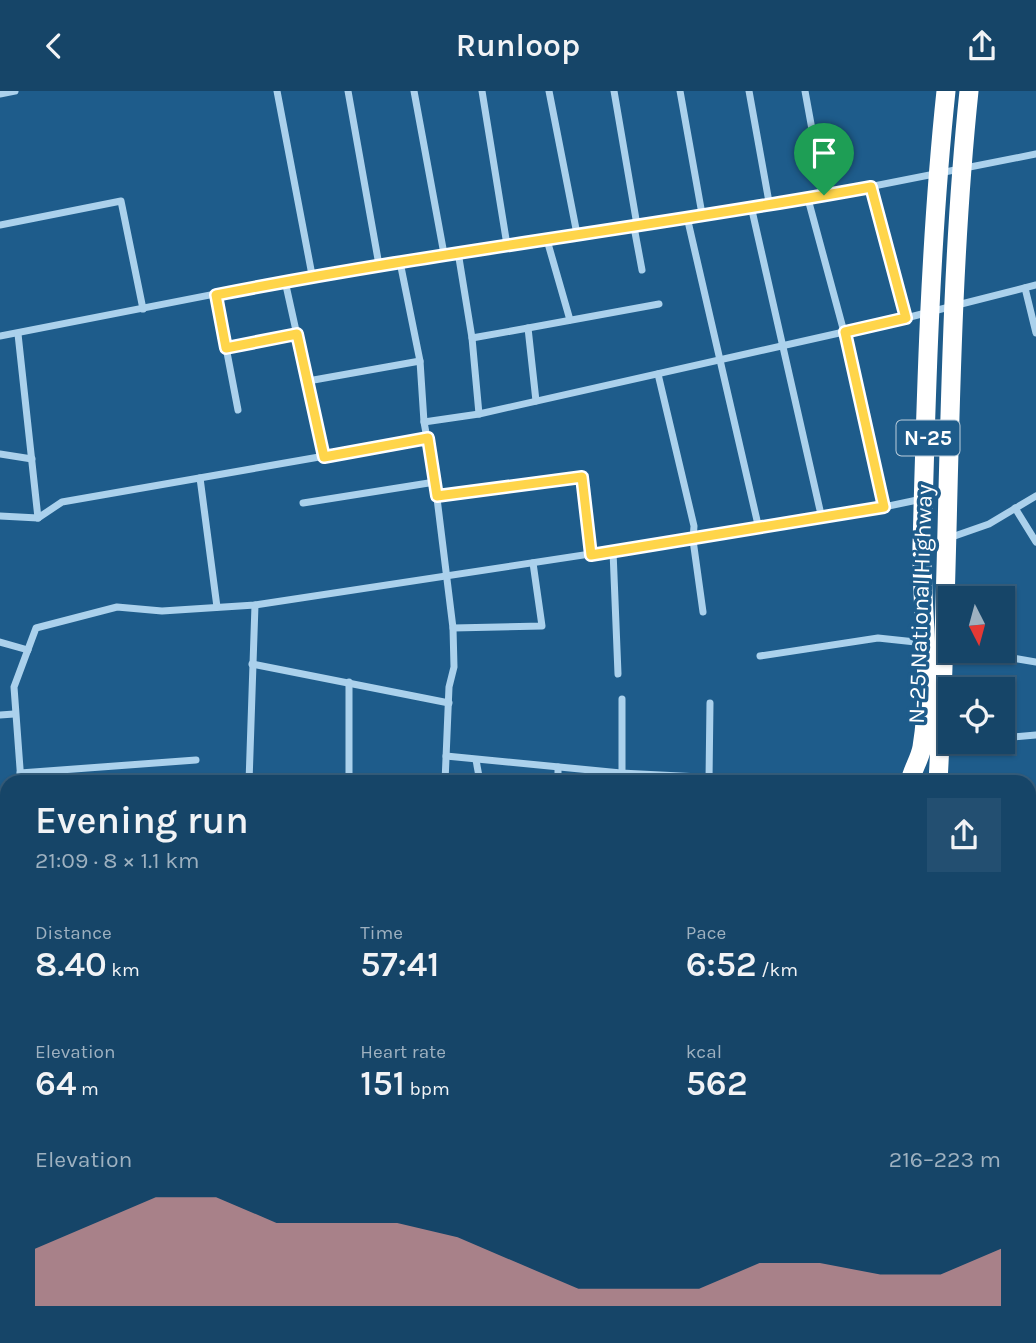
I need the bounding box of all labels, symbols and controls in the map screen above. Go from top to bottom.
icon: back [35,27,73,65]
text: Runloop [456,27,580,64]
icon: share [963,27,1001,65]
pin [794,123,854,195]
icon: arrive [805,134,843,172]
road number: N-25 [897,421,960,455]
street label: N-25 National Highway [903,484,938,724]
north arrow [938,586,1015,663]
map controls [938,586,1015,754]
button: locate [938,677,1015,754]
text: Evening run [35,798,249,843]
button: share [927,798,1001,872]
text: 21:09 · 8 × 1.1 km [35,847,200,874]
text: Distance [35,922,112,944]
text: Time [360,922,403,944]
text: Pace [686,922,726,944]
text: 8.40 [35,944,107,985]
text: 57:41 [360,944,439,985]
text: 6:52 [686,944,757,985]
text: km [107,959,140,981]
text: /km [757,959,798,981]
text: Elevation [35,1041,115,1063]
text: Heart rate [360,1041,446,1063]
text: kcal [686,1041,722,1063]
text: 64 [35,1063,76,1104]
text: 151 [360,1063,405,1104]
text: 562 [686,1063,748,1104]
text: m [76,1078,99,1100]
text: bpm [405,1078,450,1100]
text: Elevation [35,1146,132,1173]
text: 216–223 m [889,1146,1001,1173]

